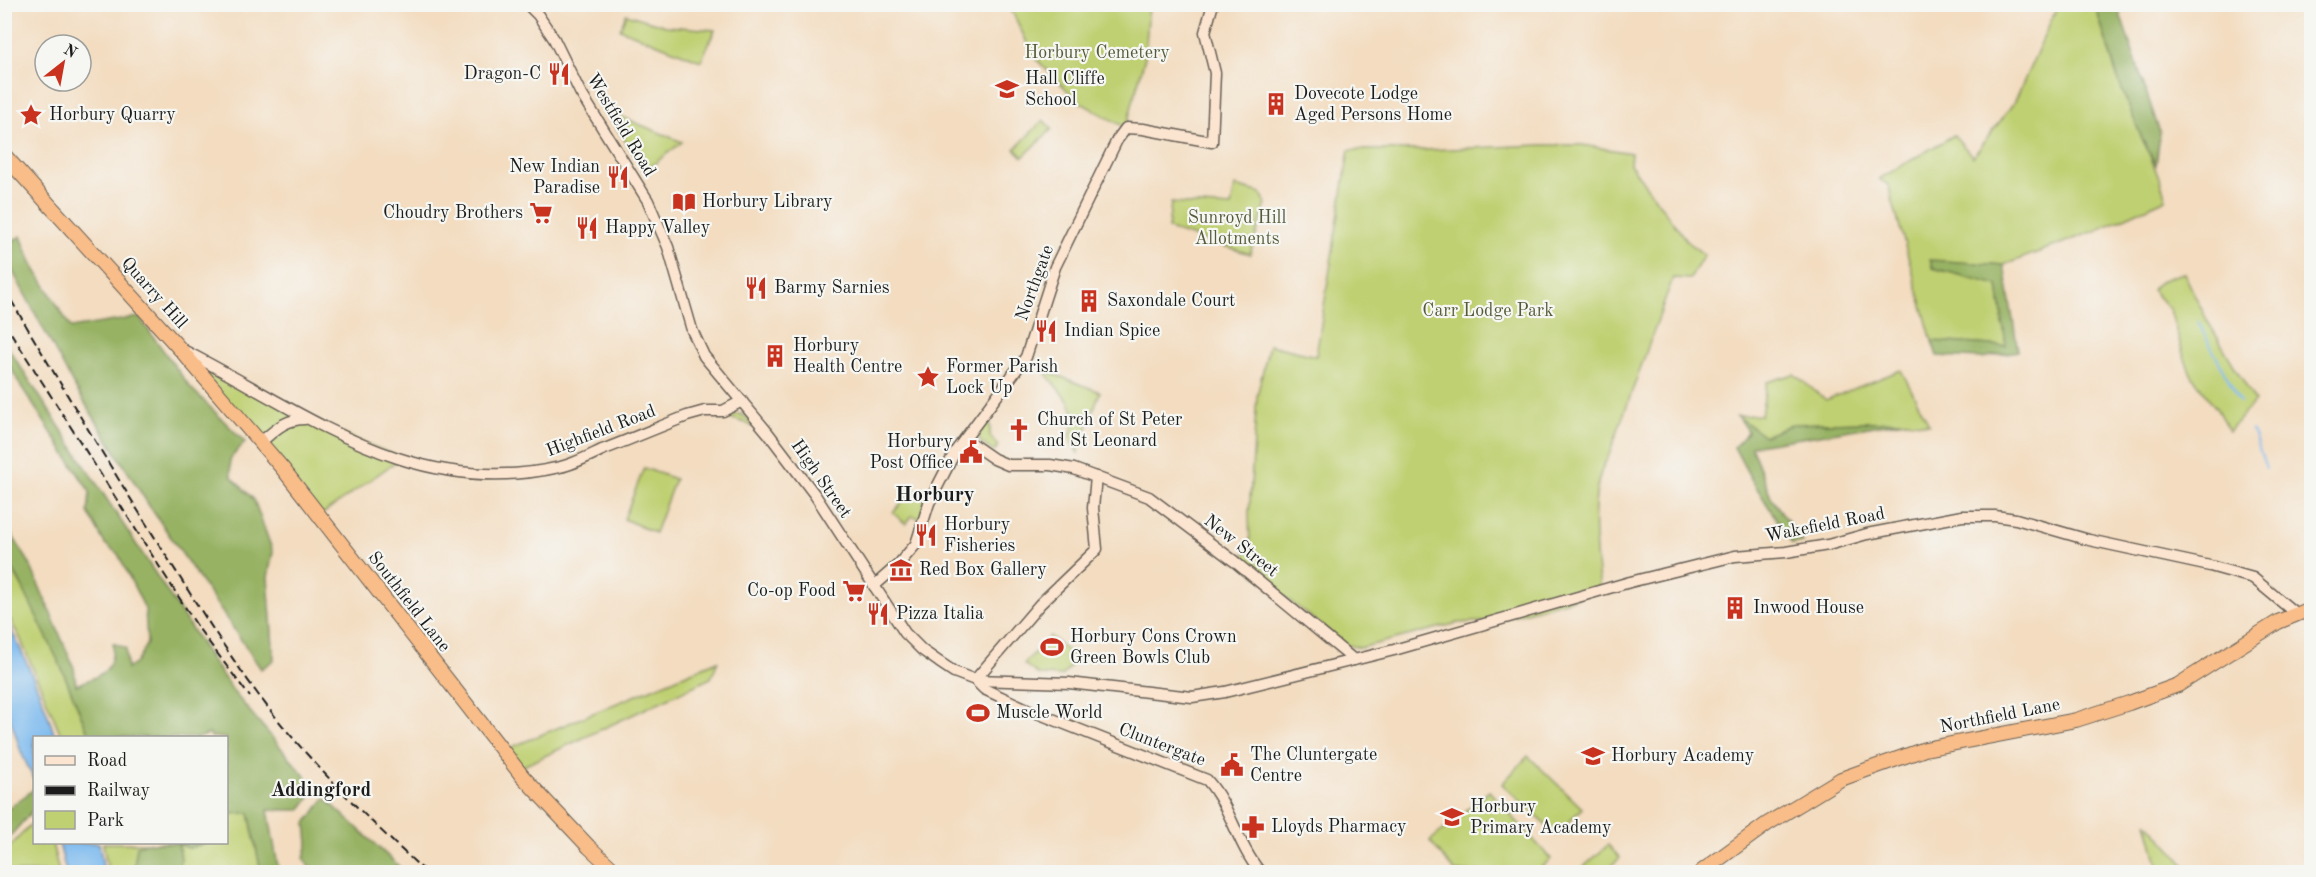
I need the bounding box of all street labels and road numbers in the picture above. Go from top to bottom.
street label: Westfield Road [583,70,659,180]
street label: Northgate [1013,243,1057,323]
street label: Quarry Hill [117,254,191,332]
street label: Highfield Road [544,402,658,460]
street label: High Street [787,436,855,522]
street label: Wakefield Road [1764,505,1886,545]
street label: New Street [1200,512,1282,580]
street label: Southfield Lane [364,548,454,656]
street label: Northfield Lane [1938,695,2062,737]
street label: Cluntergate [1116,720,1208,770]

